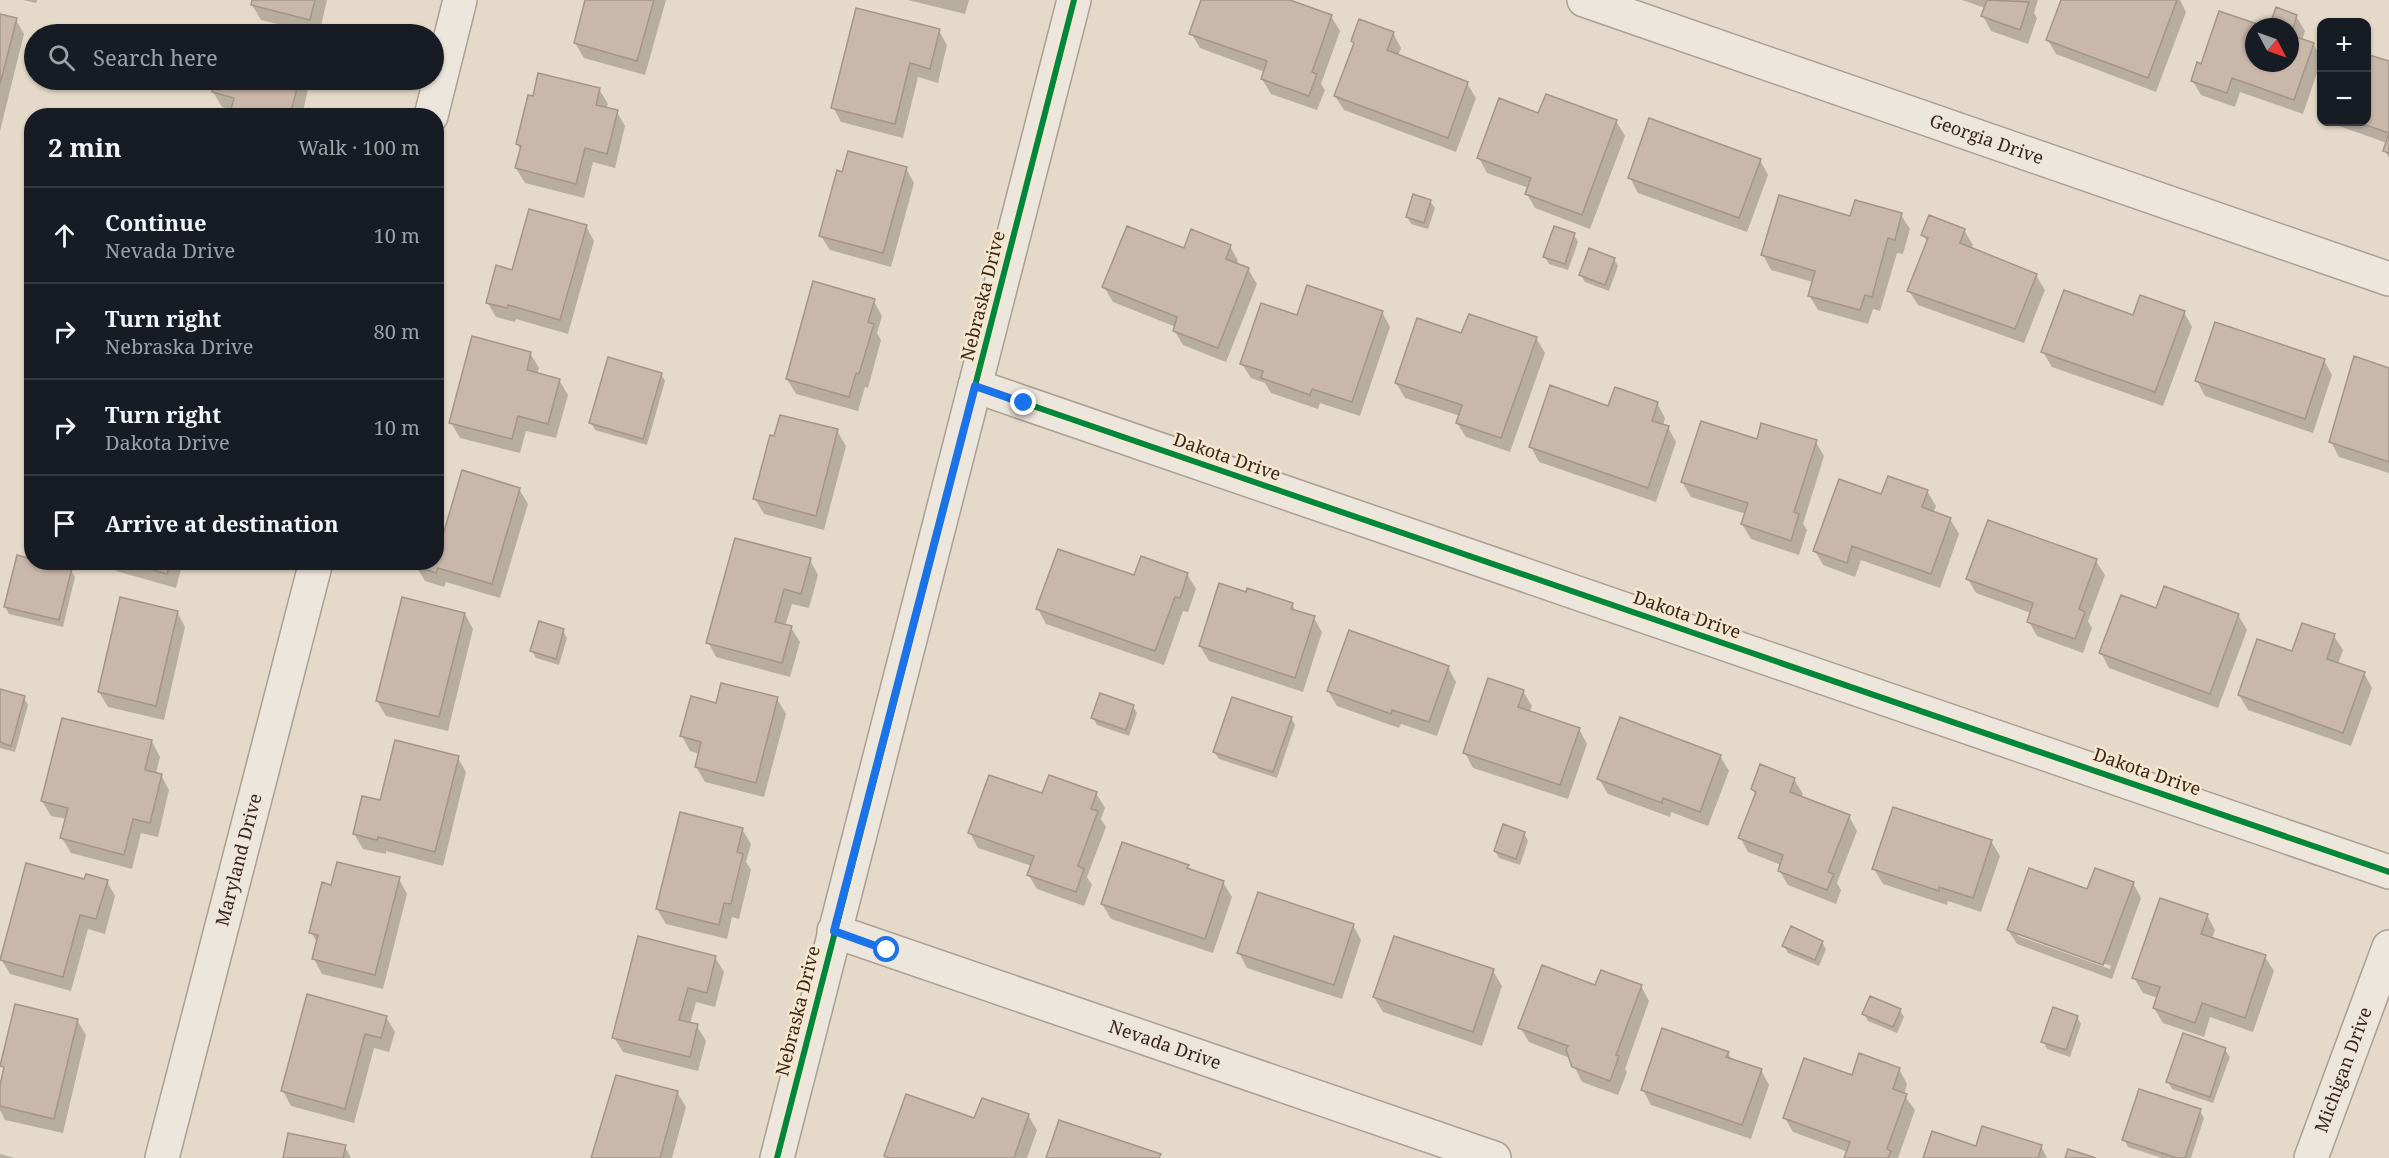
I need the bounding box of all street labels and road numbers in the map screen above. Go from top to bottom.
street label: Georgia Drive [1927,108,2047,169]
street label: Nebraska Drive [954,228,1010,363]
street label: Dakota Drive [1170,426,1284,486]
street label: Dakota Drive [1630,584,1744,644]
street label: Dakota Drive [2090,741,2204,801]
street label: Maryland Drive [209,791,267,928]
street label: Nebraska Drive [769,943,825,1078]
street label: Michigan Drive [2308,1003,2377,1136]
street label: Nevada Drive [1106,1013,1225,1074]

